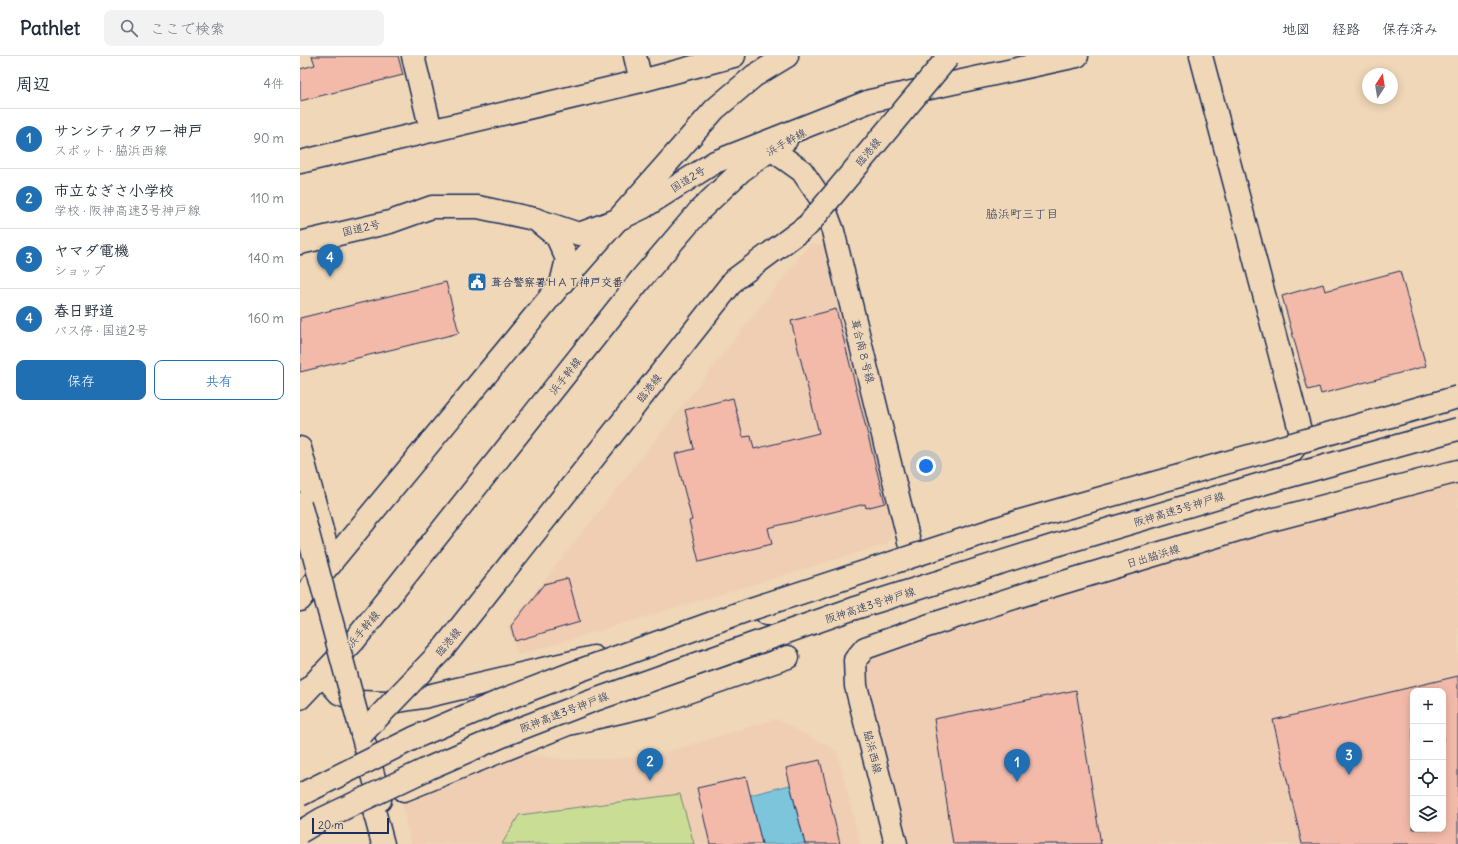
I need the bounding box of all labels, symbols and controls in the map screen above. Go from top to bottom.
search box [104,10,384,46]
text: Pathlet [20,16,80,40]
icon: search [118,17,140,39]
text: ここで検索 [150,19,225,38]
text: 地図 [1282,20,1310,38]
text: 経路 [1332,20,1360,38]
text: 保存済み [1382,20,1438,38]
north arrow [1362,68,1398,104]
text: 周辺 [16,73,50,95]
text: 4件 [263,75,284,92]
text: サンシティタワー神戸 [54,121,203,140]
street label: 浜手幹線 [763,125,809,159]
text: 1 [26,130,32,147]
text: 90 m [253,130,284,147]
street label: 臨港線 [852,135,884,169]
text: スポット · 脇浜西線 [54,142,167,159]
street label: 国道2号 [668,163,708,195]
text: 市立なぎさ小学校 [54,181,174,200]
text: 2 [25,190,33,207]
text: 110 m [251,190,284,207]
text: 学校 · 阪神高速3号神戸線 [54,202,200,219]
district label: 脇浜町三丁目 [986,206,1058,221]
street label: 国道2号 [340,217,382,239]
text: ヤマダ電機 [54,241,129,260]
pin: 4 [317,244,343,277]
text: 3 [25,250,33,267]
text: 140 m [248,250,284,267]
text: ショップ [54,262,105,279]
public building icon: 葺合警察署ＨＡＴ神戸交番 [466,271,488,293]
place label: 葺合警察署ＨＡＴ神戸交番 [491,275,623,289]
text: 春日野道 [54,301,114,320]
text: 4 [25,310,33,327]
text: 160 m [248,310,284,327]
street label: 葺合南８号線 [848,317,878,385]
text: バス停 · 国道2号 [54,322,148,339]
street label: 浜手幹線 [546,354,584,398]
button: 保存 [16,360,146,400]
button: 共有 [154,360,284,400]
street label: 臨港線 [633,371,665,405]
your location [916,456,936,476]
street label: 阪神高速3号神戸線 [1132,489,1226,529]
street label: 日出脇浜線 [1125,541,1181,571]
street label: 阪神高速3号神戸線 [823,584,917,626]
street label: 浜手幹線 [343,608,383,650]
street label: 臨港線 [432,625,464,659]
map controls [1410,688,1446,832]
button: + [1410,688,1446,724]
street label: 阪神高速3号神戸線 [517,689,611,735]
button: − [1410,724,1446,760]
street label: 脇浜西線 [861,729,885,775]
pin: 3 [1336,742,1362,775]
pin: 2 [637,748,663,781]
pin: 1 [1004,749,1030,782]
button: locate [1410,760,1446,796]
button: layers [1410,796,1446,832]
scale bar [312,816,389,835]
text: 20 m [318,818,344,832]

